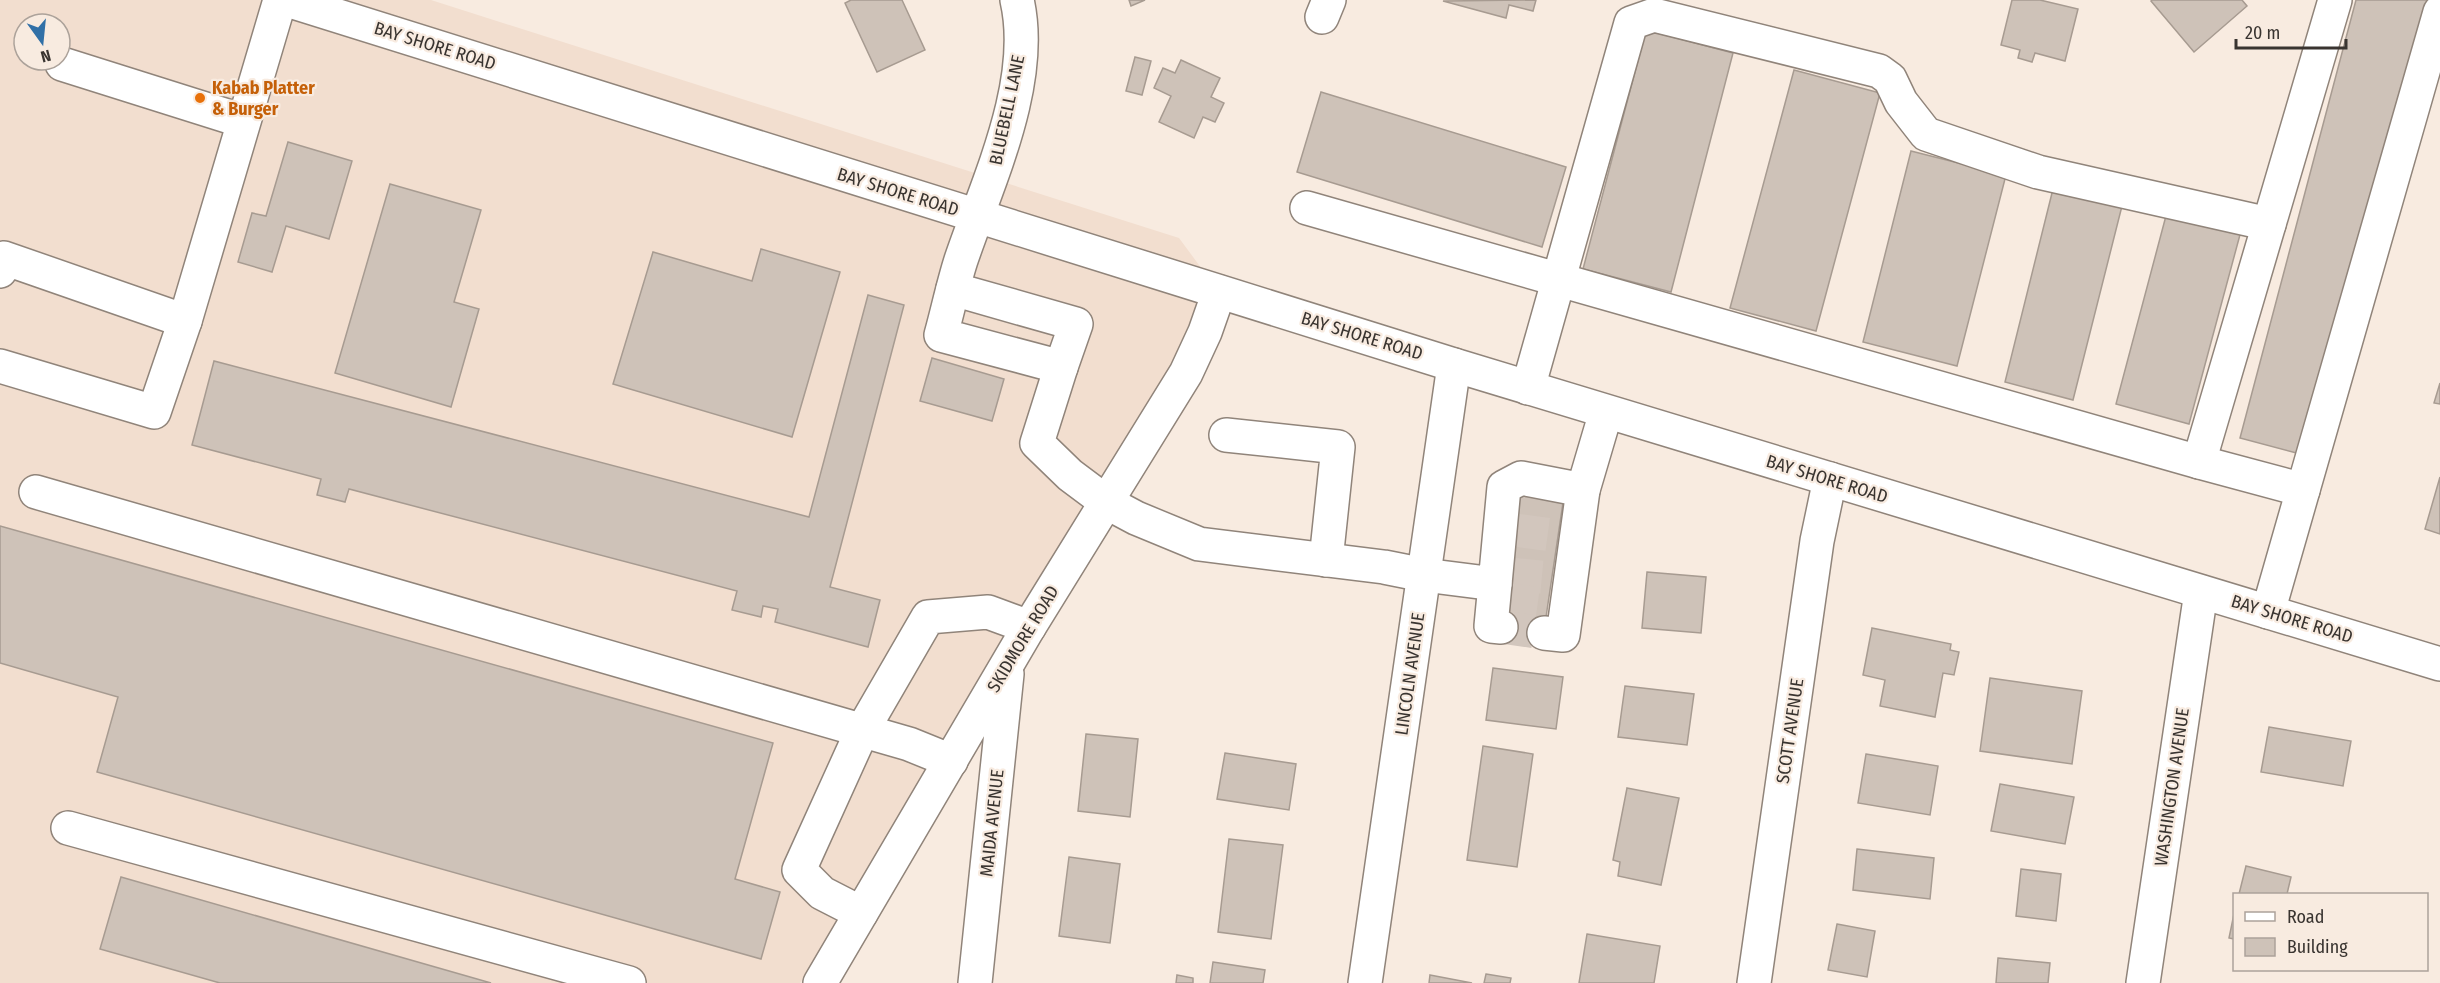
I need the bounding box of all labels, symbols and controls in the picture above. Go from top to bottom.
north arrow [12,12,72,72]
scale bar [2236,12,2346,50]
street label: BAY SHORE ROAD [372,17,498,75]
text: 20 m [2245,22,2280,44]
text: N [39,46,53,66]
street label: BLUEBELL LANE [985,53,1029,167]
place label: Kabab Platter & Burger [212,77,315,120]
marker: Kabab Platter & Burger [193,91,207,105]
street label: BAY SHORE ROAD [835,163,961,221]
street label: BAY SHORE ROAD [1299,307,1425,365]
street label: BAY SHORE ROAD [1764,450,1890,508]
street label: SKIDMORE ROAD [983,582,1063,696]
street label: BAY SHORE ROAD [2229,590,2355,648]
street label: LINCOLN AVENUE [1391,611,1429,737]
street label: SCOTT AVENUE [1772,677,1808,785]
street label: WASHINGTON AVENUE [2150,707,2194,867]
street label: MAIDA AVENUE [975,768,1009,878]
legend [2233,893,2428,971]
text: Road [2287,906,2324,928]
text: Building [2287,936,2348,958]

